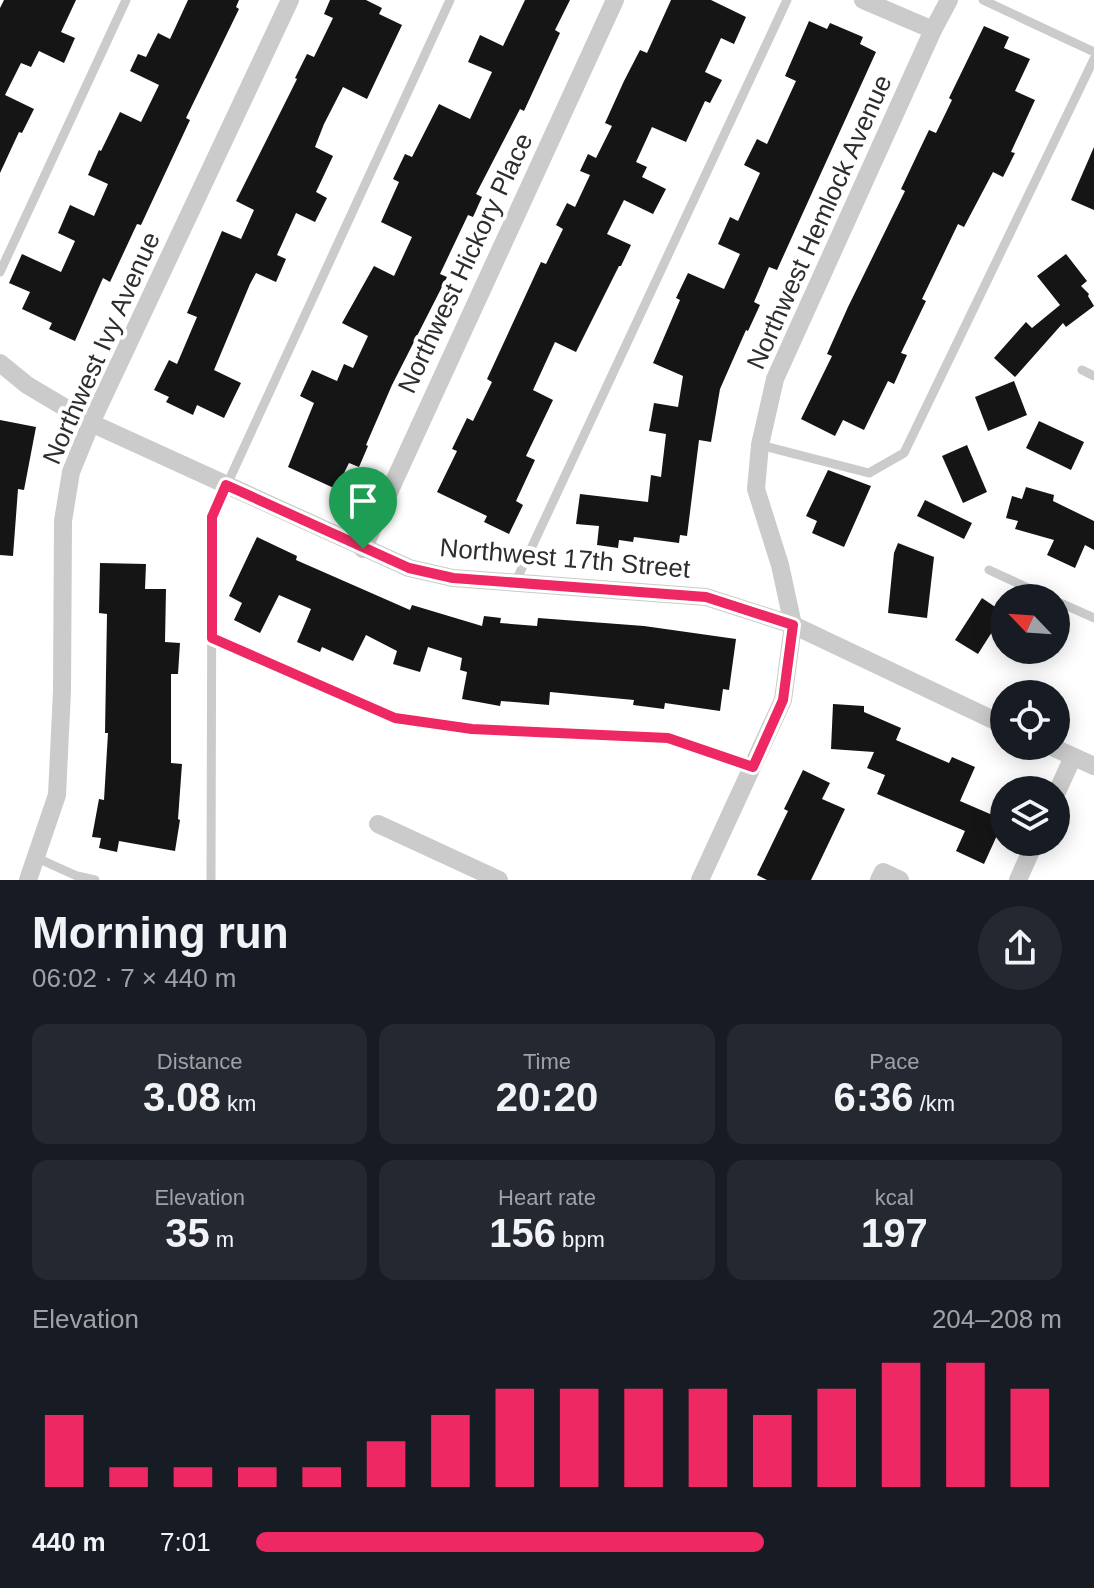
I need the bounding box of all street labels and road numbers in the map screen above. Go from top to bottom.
street label: Northwest Hemlock Avenue [740,70,898,374]
street label: Northwest Hickory Place [392,128,538,398]
street label: Northwest Ivy Avenue [36,227,166,469]
street label: Northwest 17th Street [438,532,692,584]

